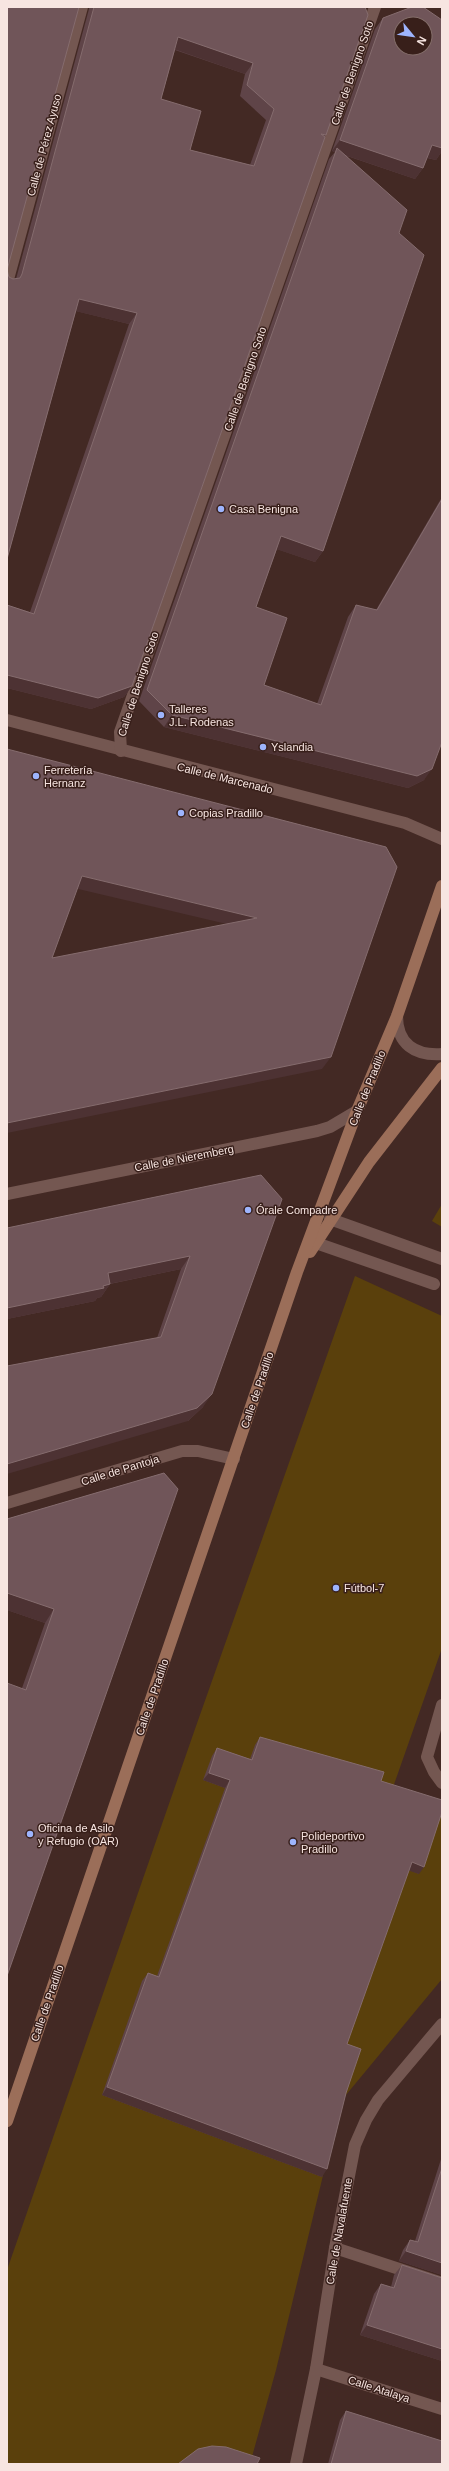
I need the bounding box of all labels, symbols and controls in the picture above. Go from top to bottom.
north arrow [393,16,433,56]
street label: Calle de Benigno Soto [329,19,375,127]
text: N [415,34,429,47]
street label: Calle de Pérez Ayuso [25,93,63,197]
street label: Calle de Benigno Soto [222,325,268,433]
place label: Casa Benigna [229,503,299,515]
marker: Casa Benigna [216,504,226,514]
street label: Calle de Benigno Soto [115,630,161,738]
place label: Talleres J.L. Rodenas [169,703,234,728]
marker: Talleres J.L. Rodenas [156,710,166,720]
place label: Yslandia [271,741,314,753]
marker: Yslandia [258,742,268,752]
street label: Calle de Marcenado [176,760,274,796]
place label: Ferretería Hernanz [44,764,93,789]
marker: Ferretería Hernanz [31,771,41,781]
place label: Copias Pradillo [189,807,263,819]
marker: Copias Pradillo [176,808,186,818]
street label: Calle de Pradillo [346,1049,388,1127]
street label: Calle de Nieremberg [133,1142,235,1174]
place label: Órale Compadre [256,1204,337,1216]
marker: Órale Compadre [243,1205,253,1215]
street label: Calle de Pradillo [238,1350,276,1430]
street label: Calle de Pantoja [80,1452,161,1488]
place label: Fútbol-7 [344,1582,384,1594]
marker: Fútbol-7 [331,1583,341,1593]
street label: Calle de Pradillo [133,1657,171,1737]
place label: Oficina de Asilo y Refugio (OAR) [38,1822,119,1847]
marker: Oficina de Asilo y Refugio (OAR) [25,1829,35,1839]
place label: Polideportivo Pradillo [301,1830,365,1855]
marker: Polideportivo Pradillo [288,1837,298,1847]
street label: Calle de Pradillo [28,1963,66,2043]
street label: Calle de Navalafuente [324,2177,354,2285]
street label: Calle Atalaya [347,2373,412,2405]

